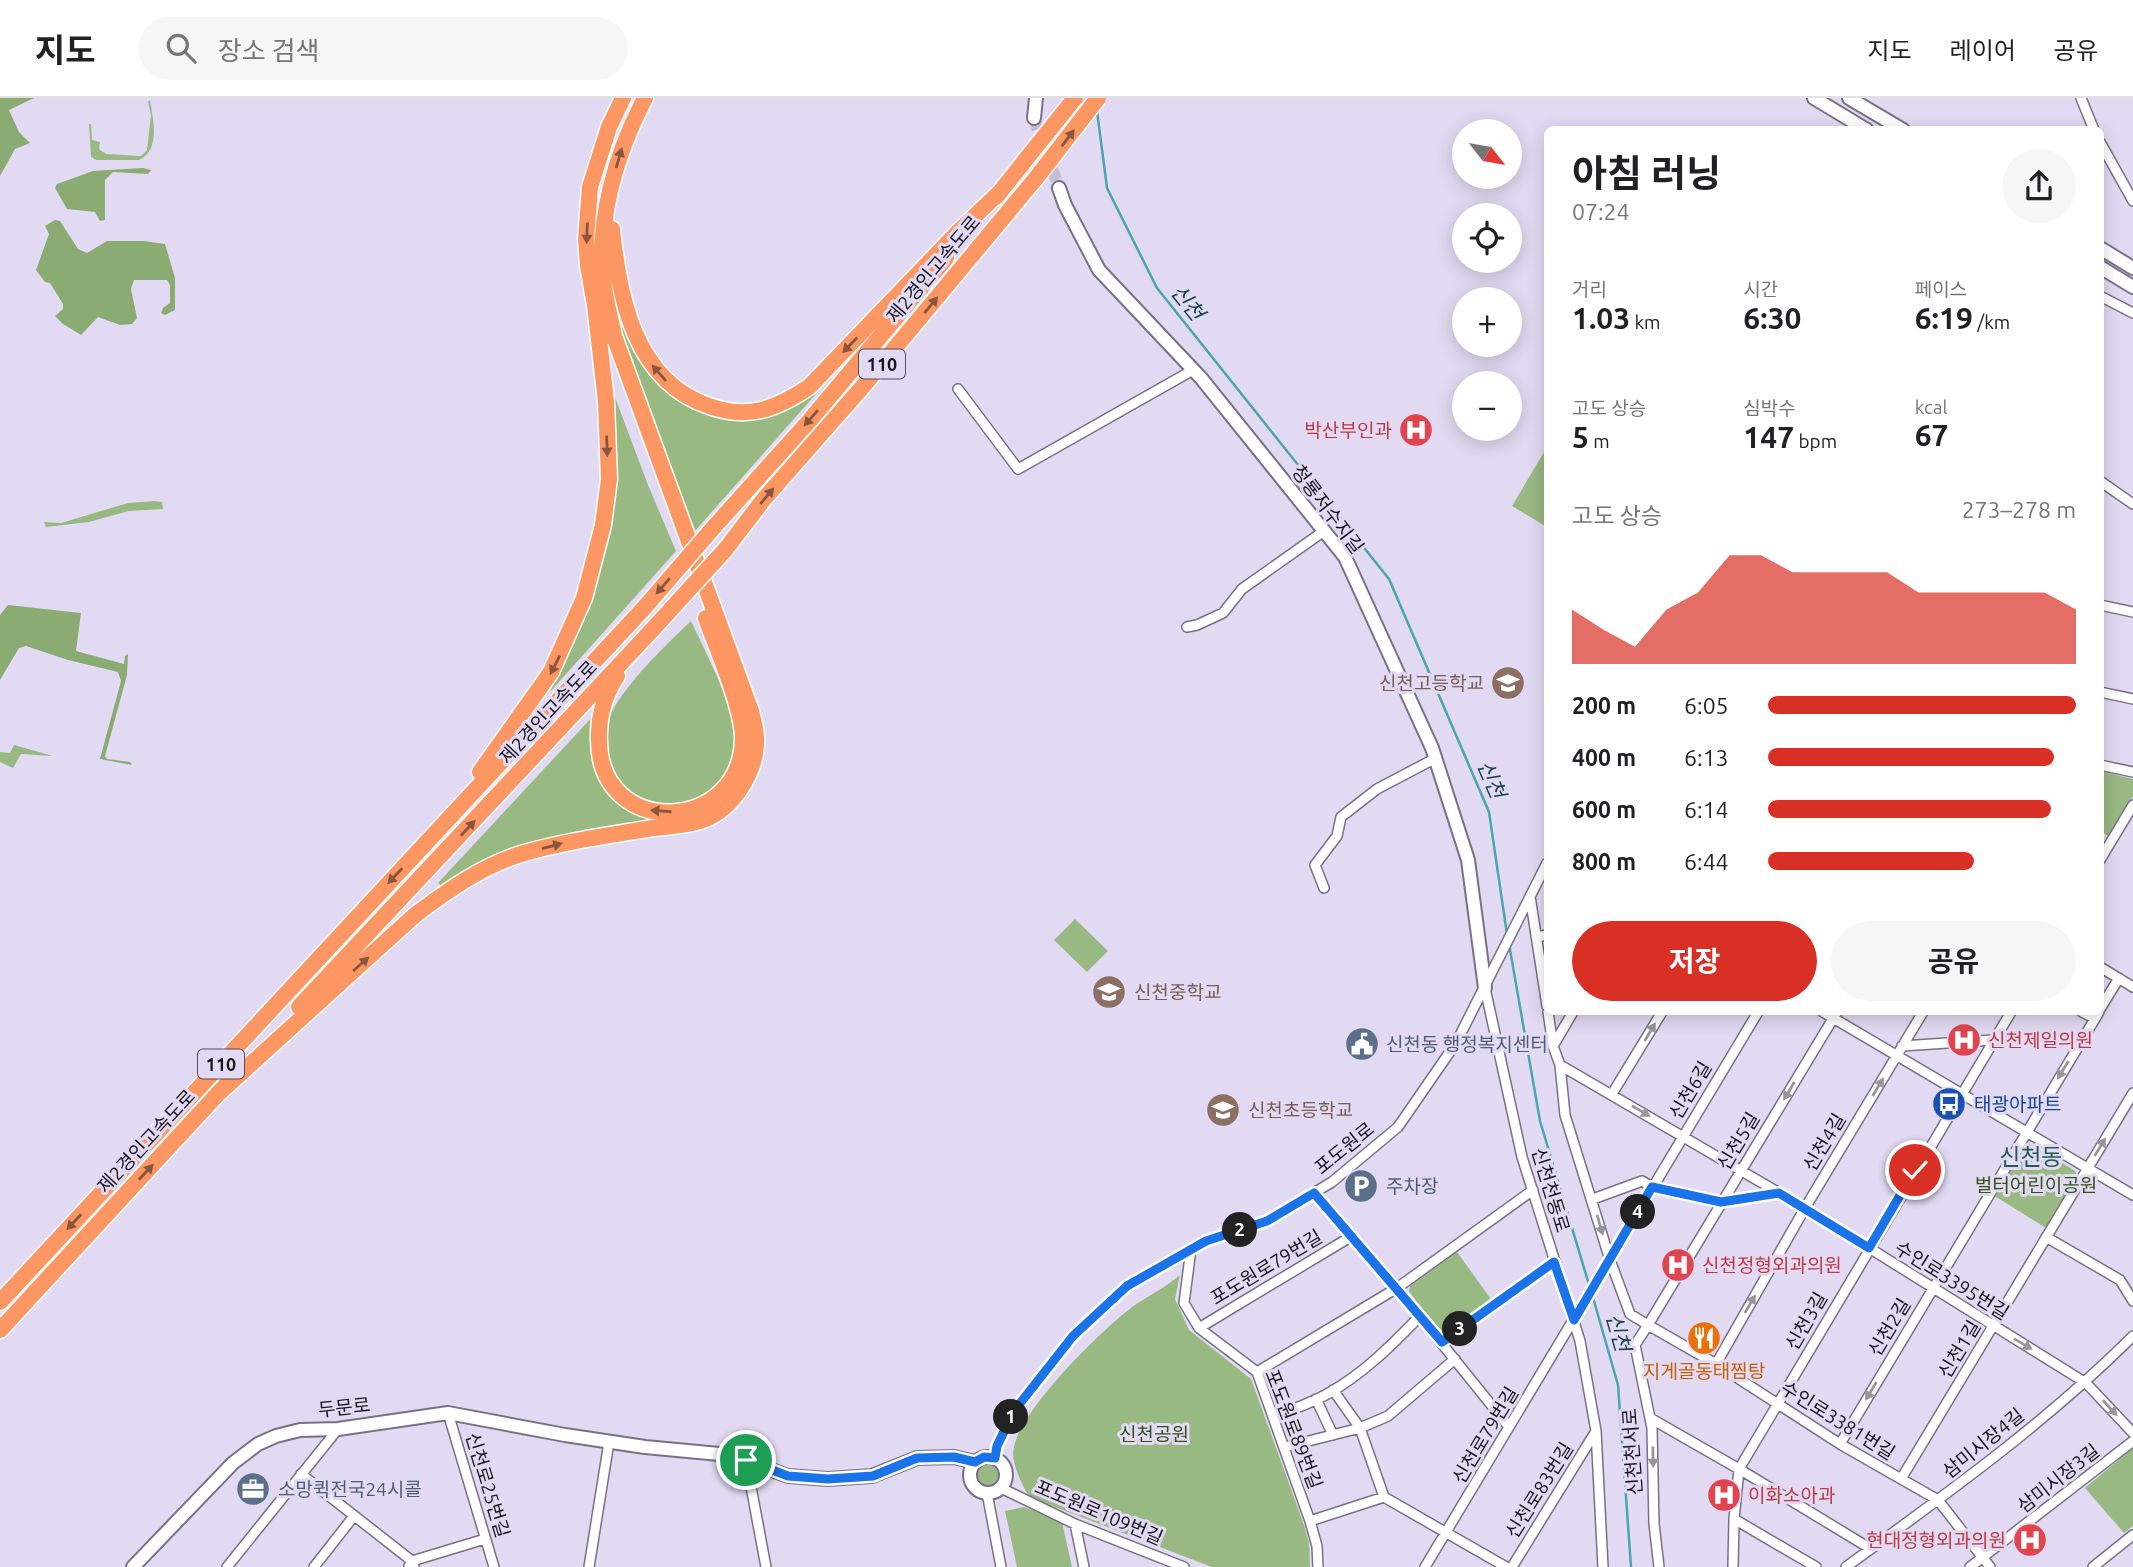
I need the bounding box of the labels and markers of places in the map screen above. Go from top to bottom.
hospital icon: 박산부인과 [1397,411,1435,449]
place label: 박산부인과 [1305,419,1392,441]
school or university icon: 신천고등학교 [1489,664,1527,702]
place label: 신천고등학교 [1379,672,1484,694]
school or university icon: 신천중학교 [1090,973,1128,1011]
place label: 신천중학교 [1134,981,1221,1003]
hospital icon: 신천제일의원 [1945,1021,1983,1059]
public building icon: 신천동 행정복지센터 [1343,1025,1381,1063]
place label: 신천제일의원 [1988,1029,2093,1051]
place label: 신천동 행정복지센터 [1386,1033,1548,1055]
bus stop icon: 태광아파트 [1930,1085,1968,1123]
school or university icon: 신천초등학교 [1204,1091,1242,1129]
place label: 태광아파트 [1974,1093,2061,1115]
place label: 신천초등학교 [1248,1099,1353,1121]
pin [1885,1140,1945,1200]
parking icon: 주차장 [1342,1167,1380,1205]
place label: 주차장 [1386,1175,1438,1197]
pin: 4 [1620,1194,1656,1230]
pin: 2 [1222,1212,1258,1248]
hospital icon: 신천정형외과의원 [1659,1246,1697,1284]
place label: 신천정형외과의원 [1702,1254,1842,1276]
pin: 3 [1442,1312,1478,1346]
restaurant icon: 지게골동태찜탕 [1685,1319,1723,1357]
place label: 지게골동태찜탕 [1643,1360,1766,1382]
pin: 1 [993,1400,1028,1434]
pin [716,1430,776,1490]
office icon: 소망퀵전국24시콜 [234,1470,272,1508]
hospital icon: 이화소아과 [1705,1476,1743,1514]
place label: 소망퀵전국24시콜 [278,1478,422,1500]
place label: 이화소아과 [1748,1484,1835,1506]
hospital icon: 현대정형외과의원 [2011,1521,2049,1559]
place label: 현대정형외과의원 [1866,1529,2006,1551]

